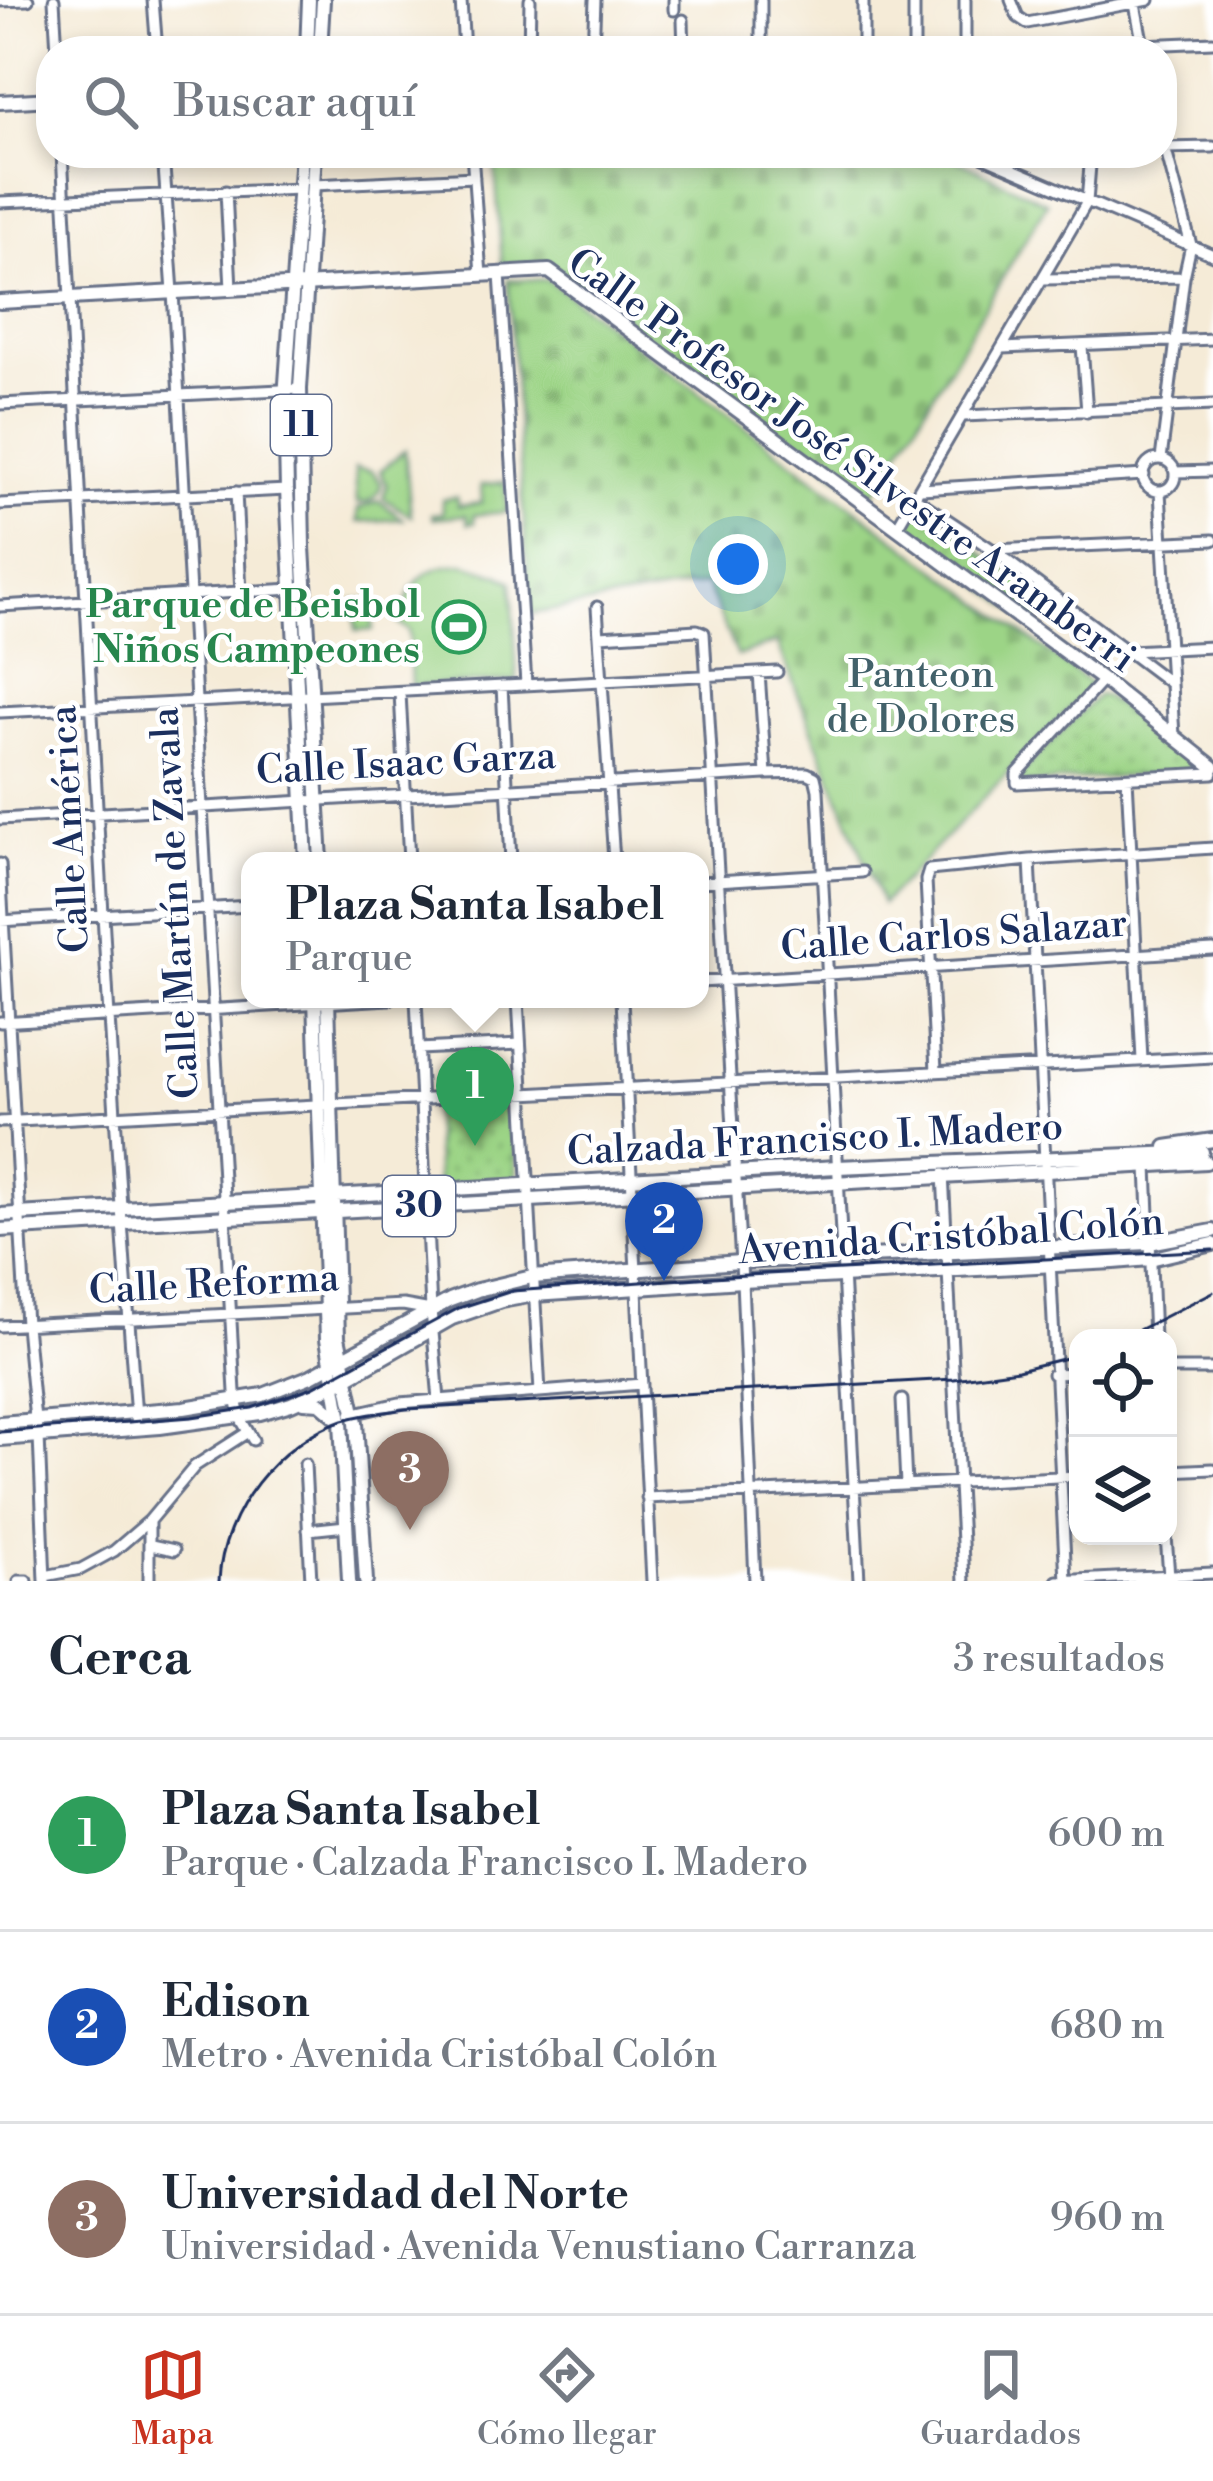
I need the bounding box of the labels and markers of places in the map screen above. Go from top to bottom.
place label: Parque de Beisbol Niños Campeones [85,581,420,675]
sports icon: Parque de Beisbol Niños Campeones [431,599,487,655]
pin: 1 [436,1047,514,1146]
pin: 2 [625,1182,703,1281]
pin: 3 [371,1431,449,1530]

